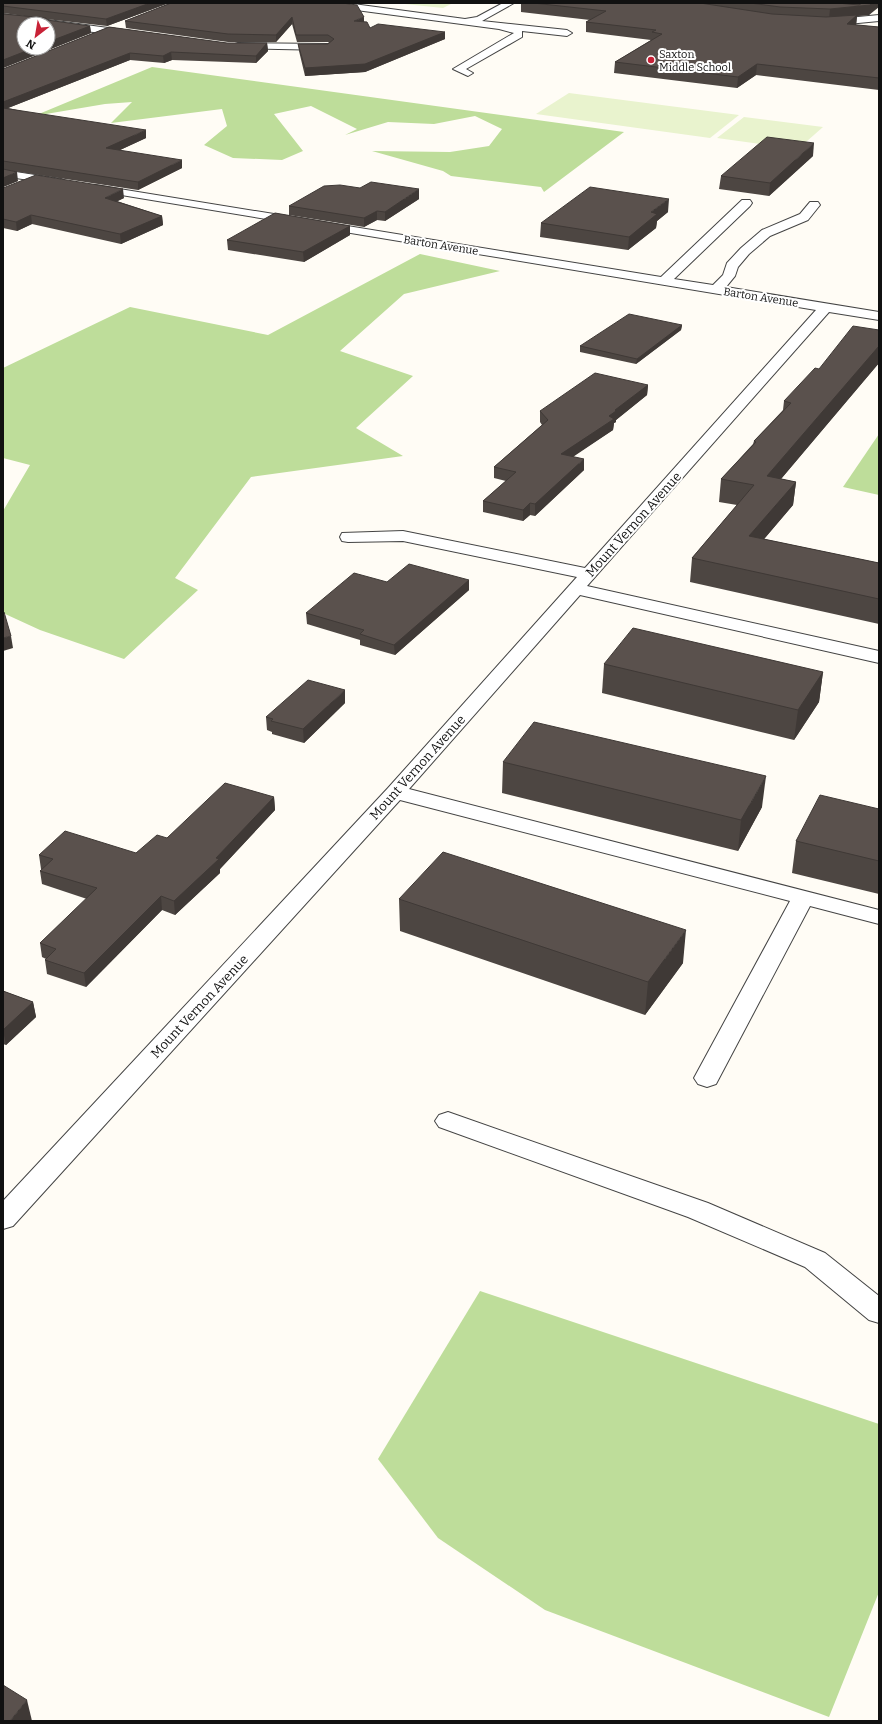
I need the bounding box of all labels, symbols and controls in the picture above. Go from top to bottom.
north arrow [16,16,56,56]
text: N [24,36,38,52]
place label: Saxton Middle School [659,48,731,74]
marker: Saxton Middle School [646,55,656,65]
street label: Barton Avenue [403,233,479,258]
street label: Barton Avenue [723,285,799,310]
street label: Mount Vernon Avenue [582,469,684,580]
street label: Mount Vernon Avenue [366,712,468,823]
street label: Mount Vernon Avenue [148,952,251,1061]

